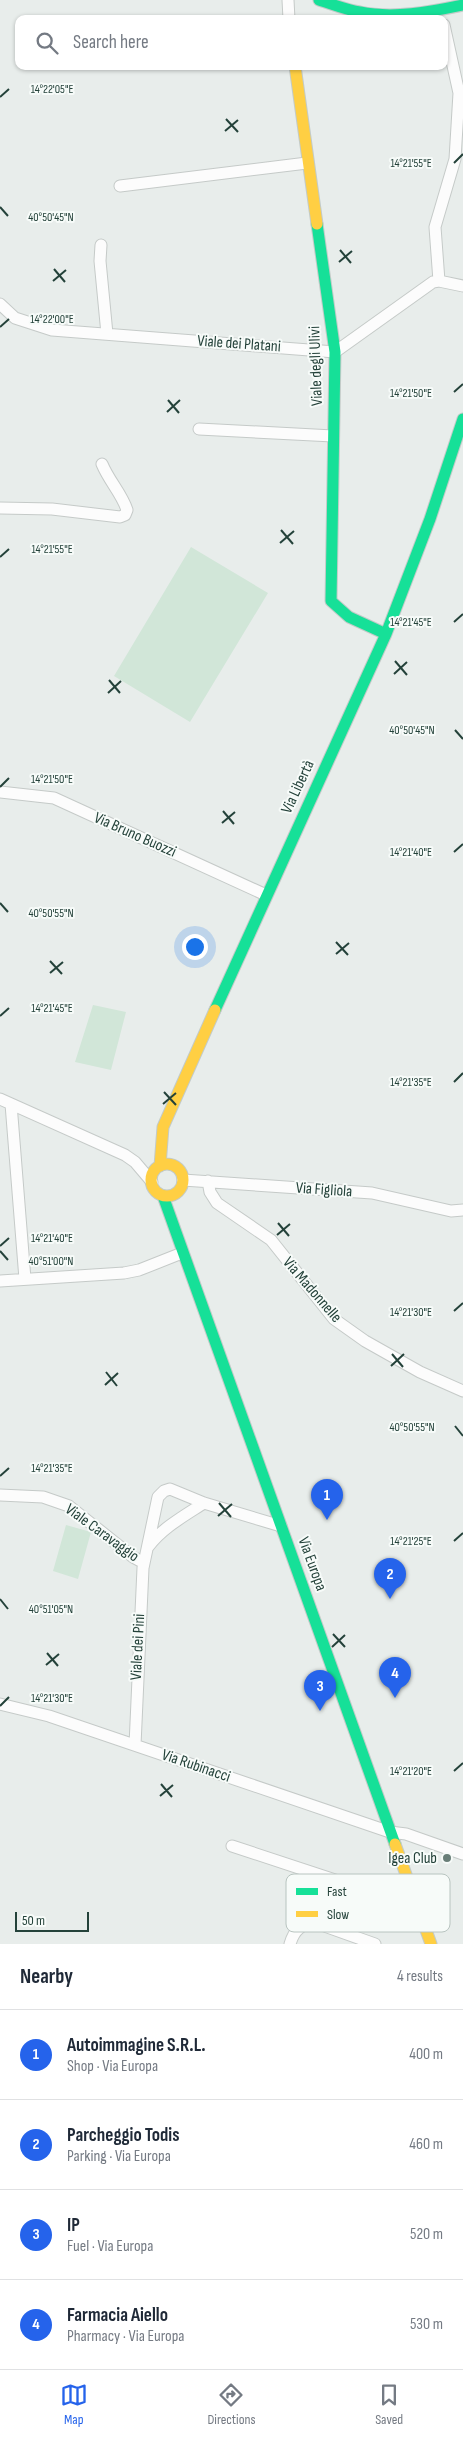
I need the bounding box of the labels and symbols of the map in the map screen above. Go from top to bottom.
text: 14°22'05"E [31,82,73,97]
text: 14°21'55"E [390,156,432,171]
text: 40°50'45"N [28,210,74,225]
text: 14°22'00"E [30,312,74,327]
street label: Viale degli Ulivi [305,326,327,406]
street label: Viale dei Platani [197,332,281,356]
text: 14°21'50"E [390,386,432,401]
text: 14°21'55"E [31,542,73,557]
text: 14°21'45"E [390,615,432,630]
text: 40°50'45"N [389,723,435,738]
street label: Via Libertà [277,757,319,817]
text: 14°21'50"E [31,772,73,787]
street label: Via Bruno Buozzi [91,808,179,862]
text: 14°21'40"E [390,845,432,860]
text: 40°50'55"N [28,906,74,921]
your location [182,934,208,960]
text: 14°21'45"E [31,1001,73,1016]
text: 14°21'35"E [390,1075,432,1090]
street label: Via Figliola [295,1179,353,1201]
text: 14°21'40"E [31,1231,73,1246]
street label: Via Madonnelle [278,1253,346,1327]
text: 40°51'00"N [29,1254,73,1269]
text: 14°21'30"E [390,1305,432,1320]
text: 40°50'55"N [389,1420,435,1435]
text: 14°21'35"E [31,1461,73,1476]
pin: 1 [311,1479,343,1520]
street label: Viale Caravaggio [61,1500,143,1566]
street label: Via Europa [294,1534,330,1594]
text: 14°21'25"E [390,1534,432,1549]
pin: 2 [374,1558,406,1599]
text: 40°51'05"N [29,1602,73,1617]
street label: Viale dei Pini [127,1613,149,1681]
pin: 4 [379,1657,411,1698]
pin: 3 [304,1670,336,1711]
text: 14°21'30"E [31,1691,73,1706]
street label: Via Rubinacci [159,1745,233,1787]
text: 14°21'20"E [390,1764,432,1779]
place label: Igea Club [388,1849,437,1868]
marker: Igea Club [441,1852,453,1864]
legend [286,1874,450,1932]
text: Fast [327,1883,347,1900]
text: Slow [327,1906,349,1923]
scale bar [15,1909,89,1932]

